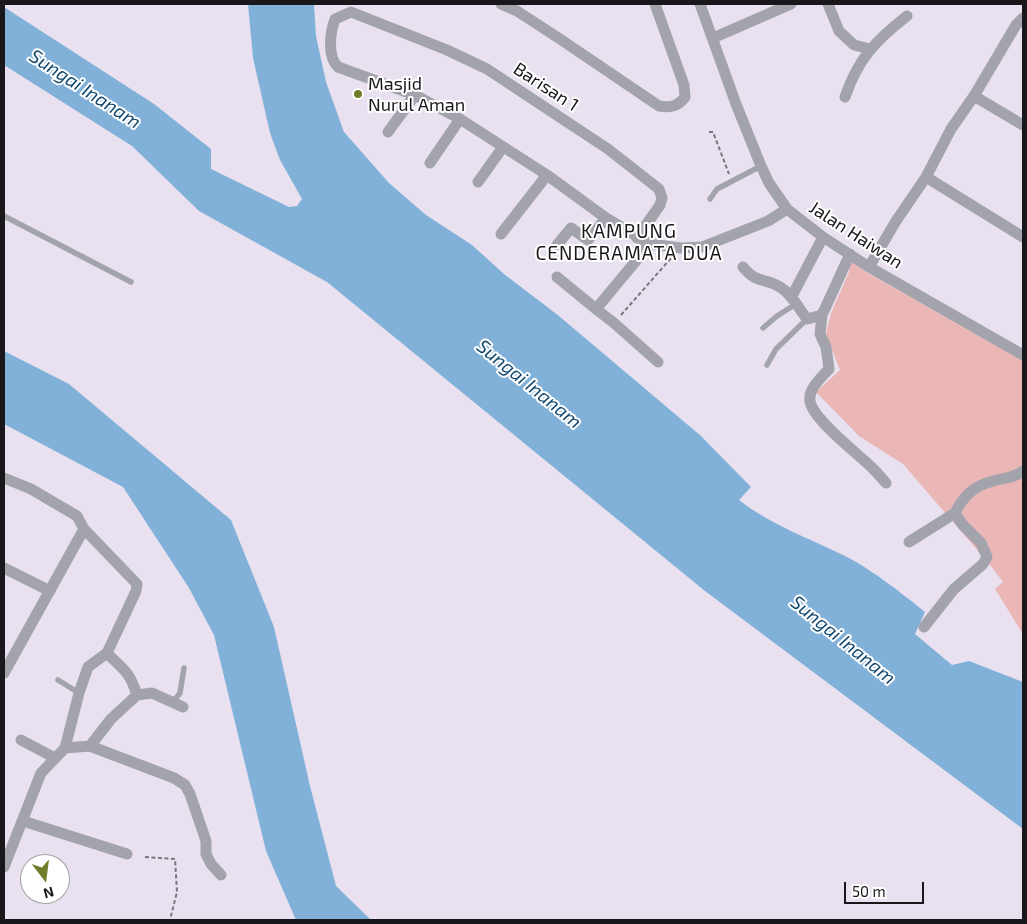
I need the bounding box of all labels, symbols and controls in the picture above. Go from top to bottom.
water label: Sungai Inanam [25,44,145,134]
street label: Barisan 1 [509,58,583,116]
place label: Masjid Nurul Aman [368,73,465,116]
marker: Masjid Nurul Aman [352,88,364,100]
street label: Jalan Haiwan [805,197,907,273]
district label: KAMPUNG CENDERAMATA DUA [534,221,724,265]
water label: Sungai Inanam [472,335,586,433]
water label: Sungai Inanam [786,591,900,689]
north arrow [20,854,70,904]
scale bar [847,872,927,904]
text: 50 m [852,882,886,900]
text: N [42,883,56,903]

